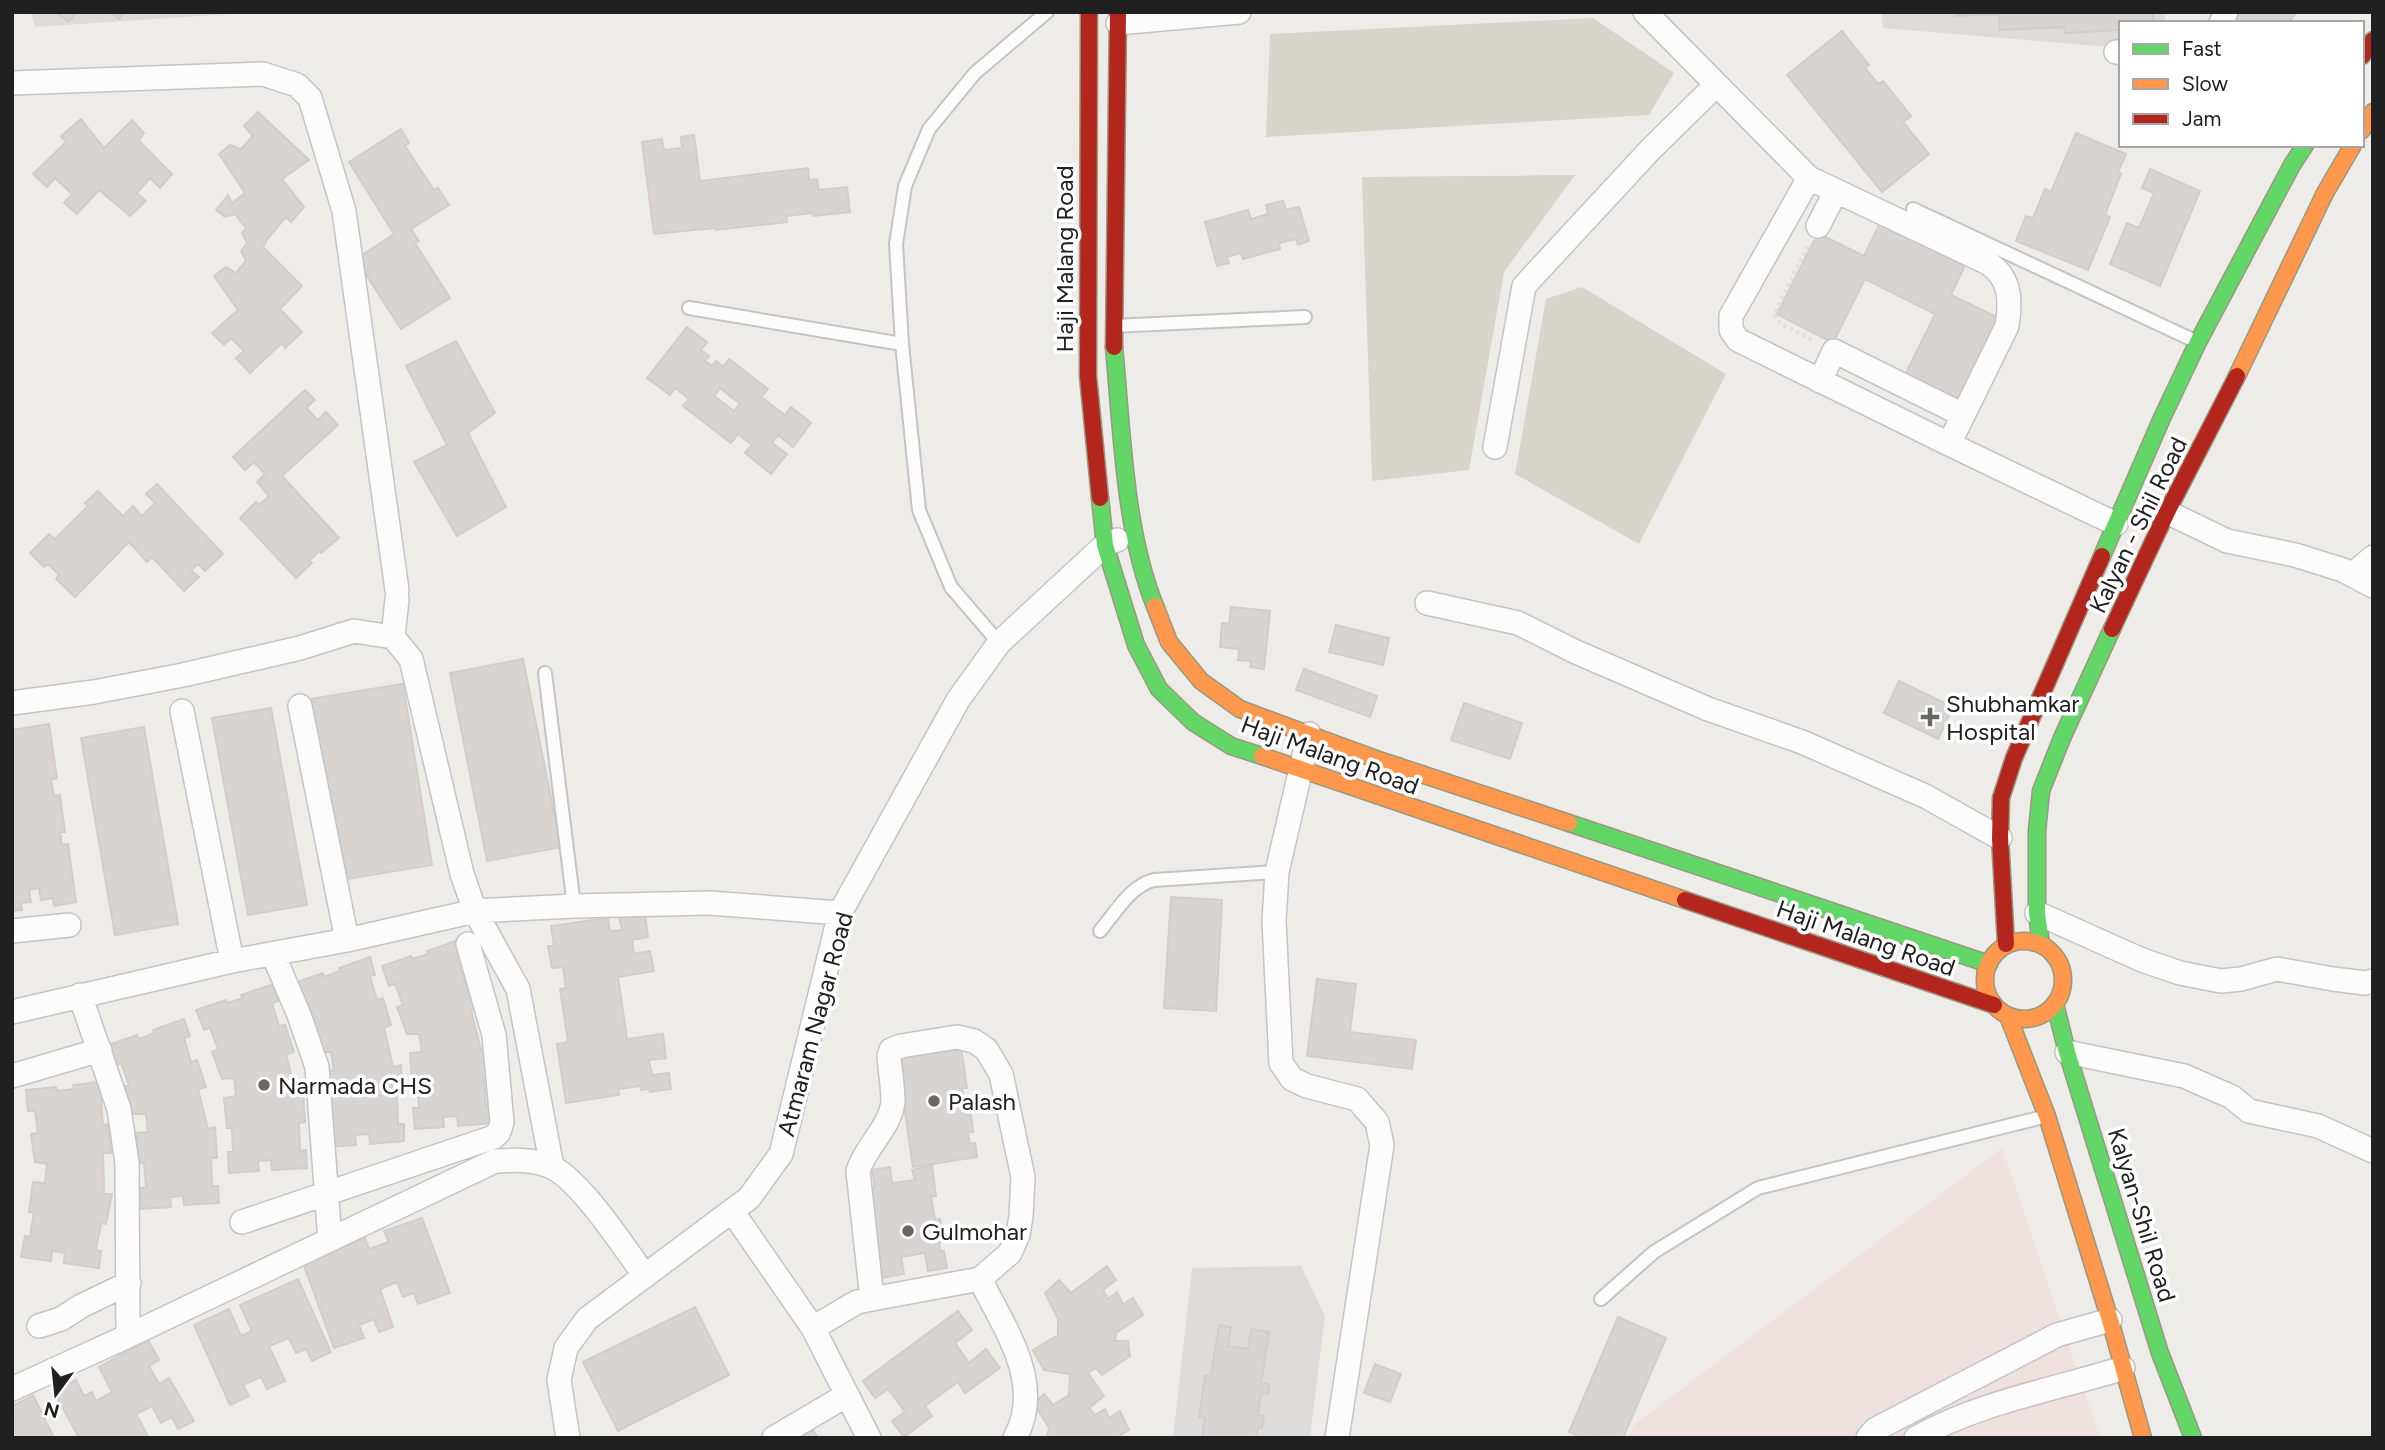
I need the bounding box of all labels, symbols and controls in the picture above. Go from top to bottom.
legend [2119,21,2364,147]
text: Fast [2182,36,2222,61]
text: Slow [2182,71,2228,96]
text: Jam [2182,106,2221,131]
street label: Haji Malang Road [1050,166,1079,352]
street label: Kalyan - Shil Road [2083,432,2193,618]
place label: Shubhamkar Hospital [1946,689,2079,746]
marker: Shubhamkar Hospital [1920,707,1940,727]
street label: Haji Malang Road [1237,709,1423,801]
street label: Haji Malang Road [1773,894,1959,982]
street label: Atmaram Nagar Road [771,909,859,1139]
place label: Narmada CHS [278,1071,432,1100]
marker: Narmada CHS [256,1077,272,1093]
place label: Palash [948,1087,1016,1116]
marker: Palash [926,1093,942,1109]
street label: Kalyan-Shil Road [2102,1125,2182,1305]
place label: Gulmohar [922,1217,1027,1246]
marker: Gulmohar [900,1223,916,1239]
north arrow [21,1359,91,1429]
text: N [42,1397,62,1423]

